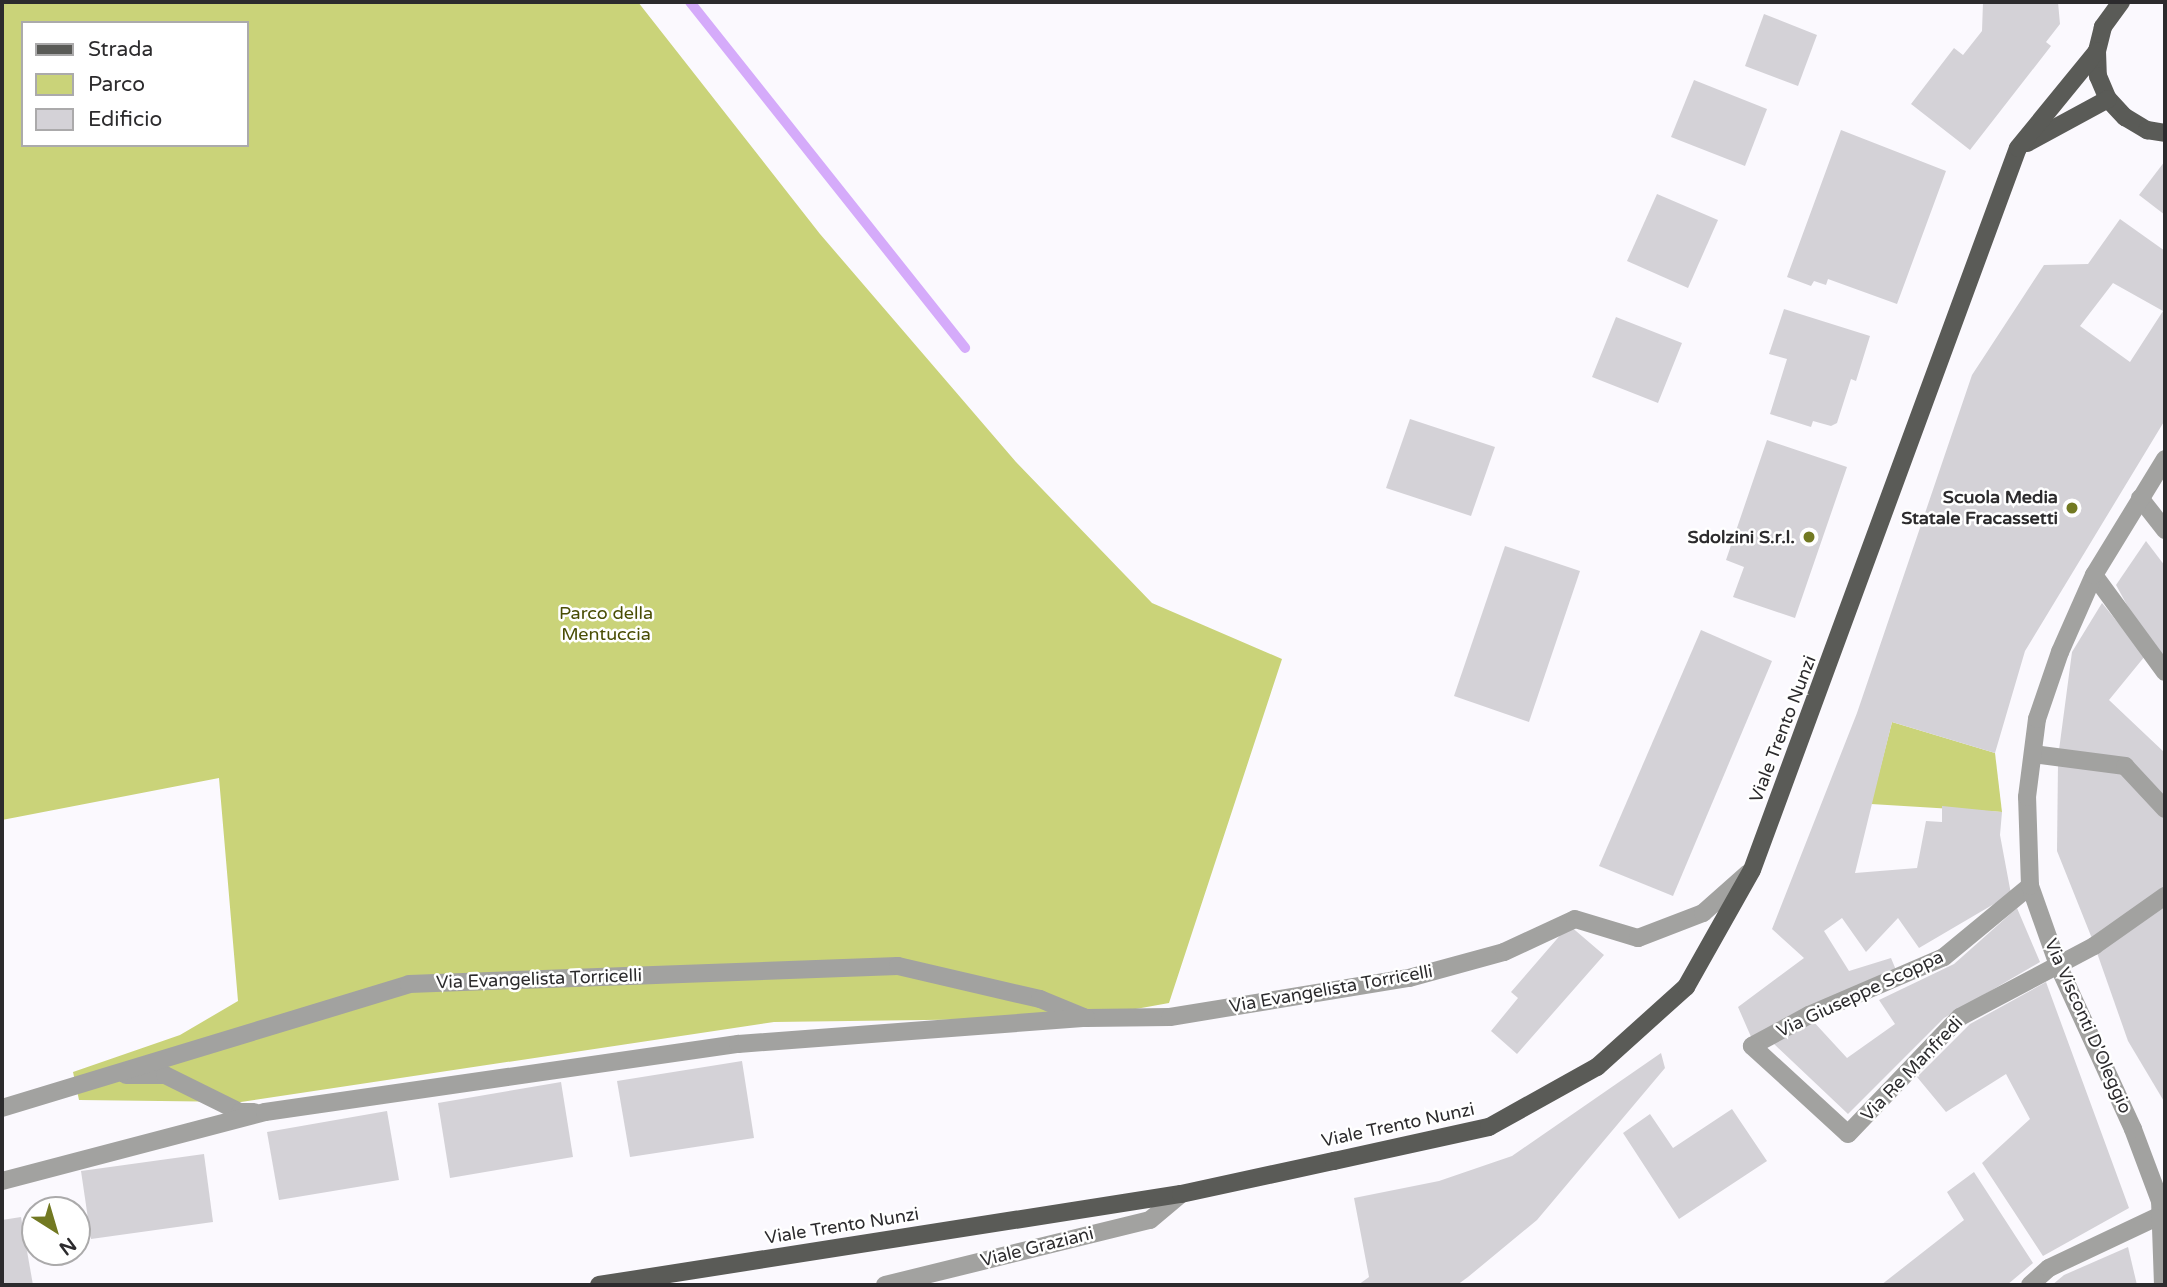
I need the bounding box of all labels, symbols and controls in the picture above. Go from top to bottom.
legend [21,21,248,147]
text: Strada [88,37,153,62]
text: Parco [88,72,145,97]
text: Edificio [88,107,162,132]
place label: Scuola Media Statale Fracassetti [1901,487,2058,530]
marker: Scuola Media Statale Fracassetti [2064,500,2080,516]
place label: Sdolzini S.r.l. [1688,526,1795,548]
marker: Sdolzini S.r.l. [1801,529,1817,545]
park label: Parco della Mentuccia [559,603,653,646]
street label: Viale Trento Nunzi [1745,652,1821,806]
street label: Via Visconti D'Oleggio [2040,935,2136,1117]
street label: Via Giuseppe Scoppa [1773,946,1947,1042]
street label: Via Evangelista Torricelli [1228,960,1434,1018]
street label: Via Evangelista Torricelli [436,965,642,993]
street label: Via Re Manfredi [1857,1012,1967,1126]
street label: Viale Trento Nunzi [1320,1098,1476,1152]
north arrow [21,1196,91,1266]
street label: Viale Trento Nunzi [763,1203,921,1249]
street label: Viale Graziani [978,1223,1096,1271]
text: N [55,1233,80,1260]

